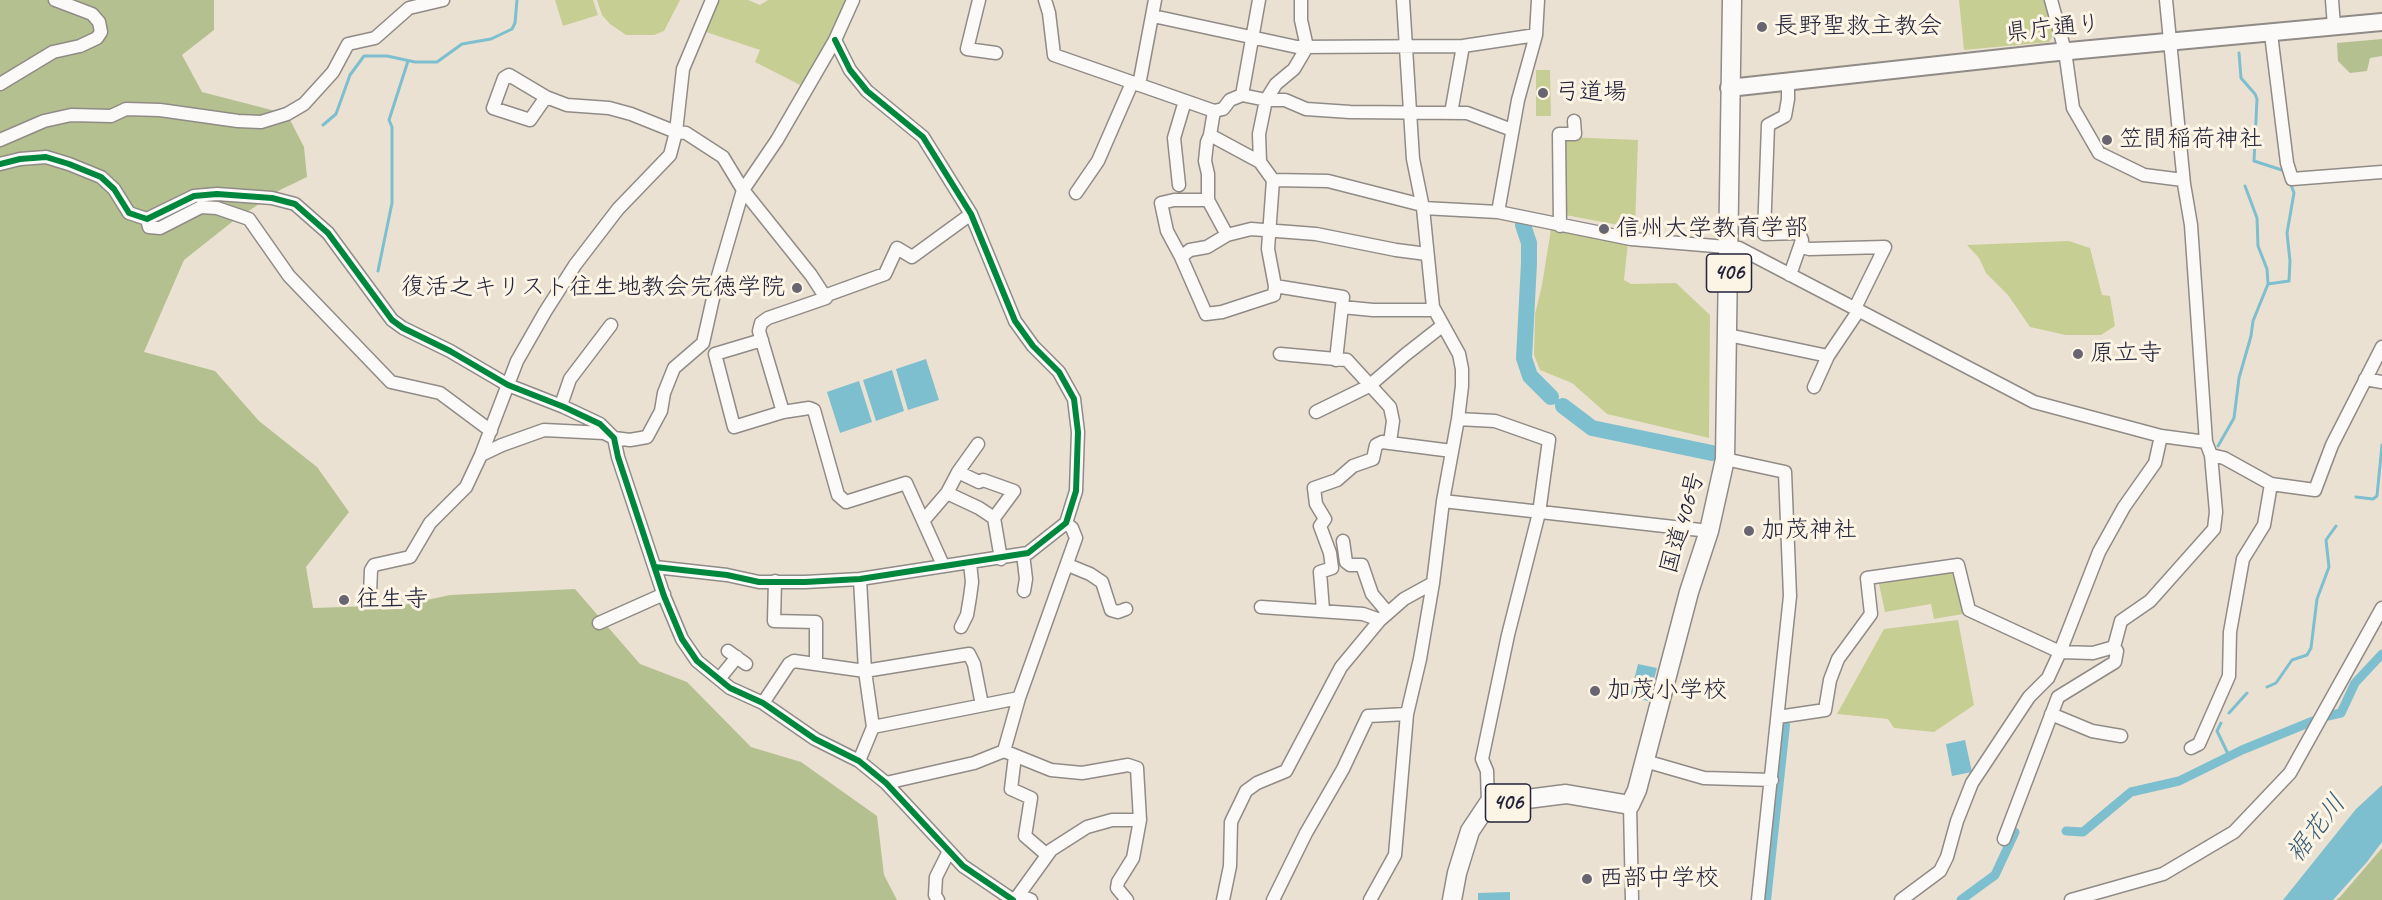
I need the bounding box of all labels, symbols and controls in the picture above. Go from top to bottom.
street label: 県庁通り [2004,10,2102,48]
place label: 長野聖救主教会 [1774,13,1942,41]
marker: 長野聖救主教会 [1755,20,1769,34]
place label: 弓道場 [1555,79,1627,107]
marker: 弓道場 [1536,86,1550,100]
place label: 笠間稲荷神社 [2119,126,2263,154]
marker: 笠間稲荷神社 [2100,133,2114,147]
place label: 信州大学教育学部 [1616,215,1808,243]
marker: 信州大学教育学部 [1597,222,1611,236]
road number: 406 [1706,254,1752,292]
place label: 復活之キリスト往生地教会完徳学院 [401,274,785,302]
marker: 復活之キリスト往生地教会完徳学院 [790,281,804,295]
place label: 原立寺 [2090,340,2162,368]
marker: 原立寺 [2071,347,2085,361]
street label: 国道406号 [1655,469,1711,577]
place label: 加茂神社 [1761,517,1857,545]
marker: 加茂神社 [1742,524,1756,538]
place label: 往生寺 [356,586,428,614]
marker: 往生寺 [337,593,351,607]
place label: 加茂小学校 [1607,677,1727,705]
marker: 加茂小学校 [1588,684,1602,698]
road number: 406 [1486,784,1530,822]
water label: 裾花川 [2281,789,2353,869]
place label: 西部中学校 [1599,865,1719,893]
marker: 西部中学校 [1580,872,1594,886]

